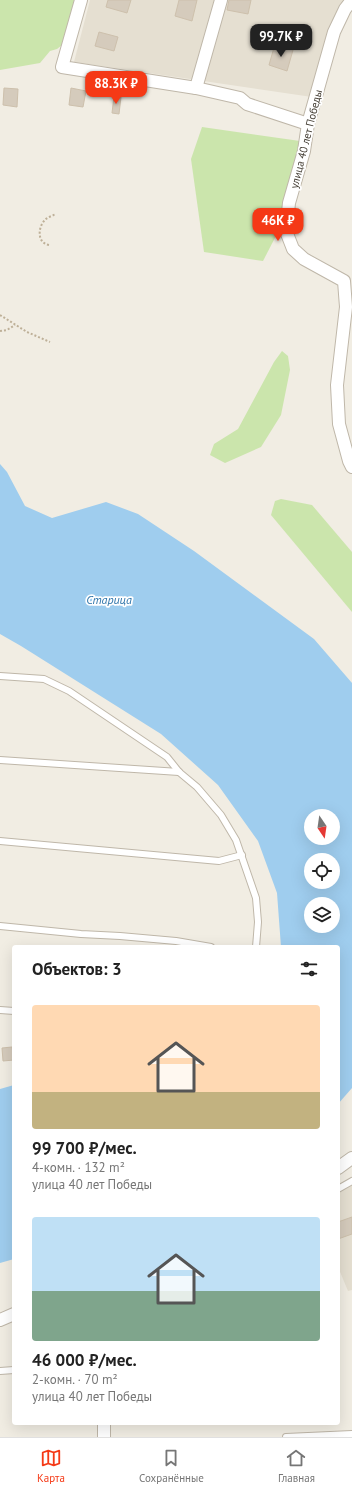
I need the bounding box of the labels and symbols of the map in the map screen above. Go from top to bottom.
pin: 99.7K ₽ [244,24,318,58]
pin: 88.3K ₽ [79,71,153,105]
street label: улица 40 лет Победы [287,88,325,190]
pin: 46K ₽ [250,208,306,242]
water label: Старица [86,592,132,607]
north arrow [304,809,340,845]

